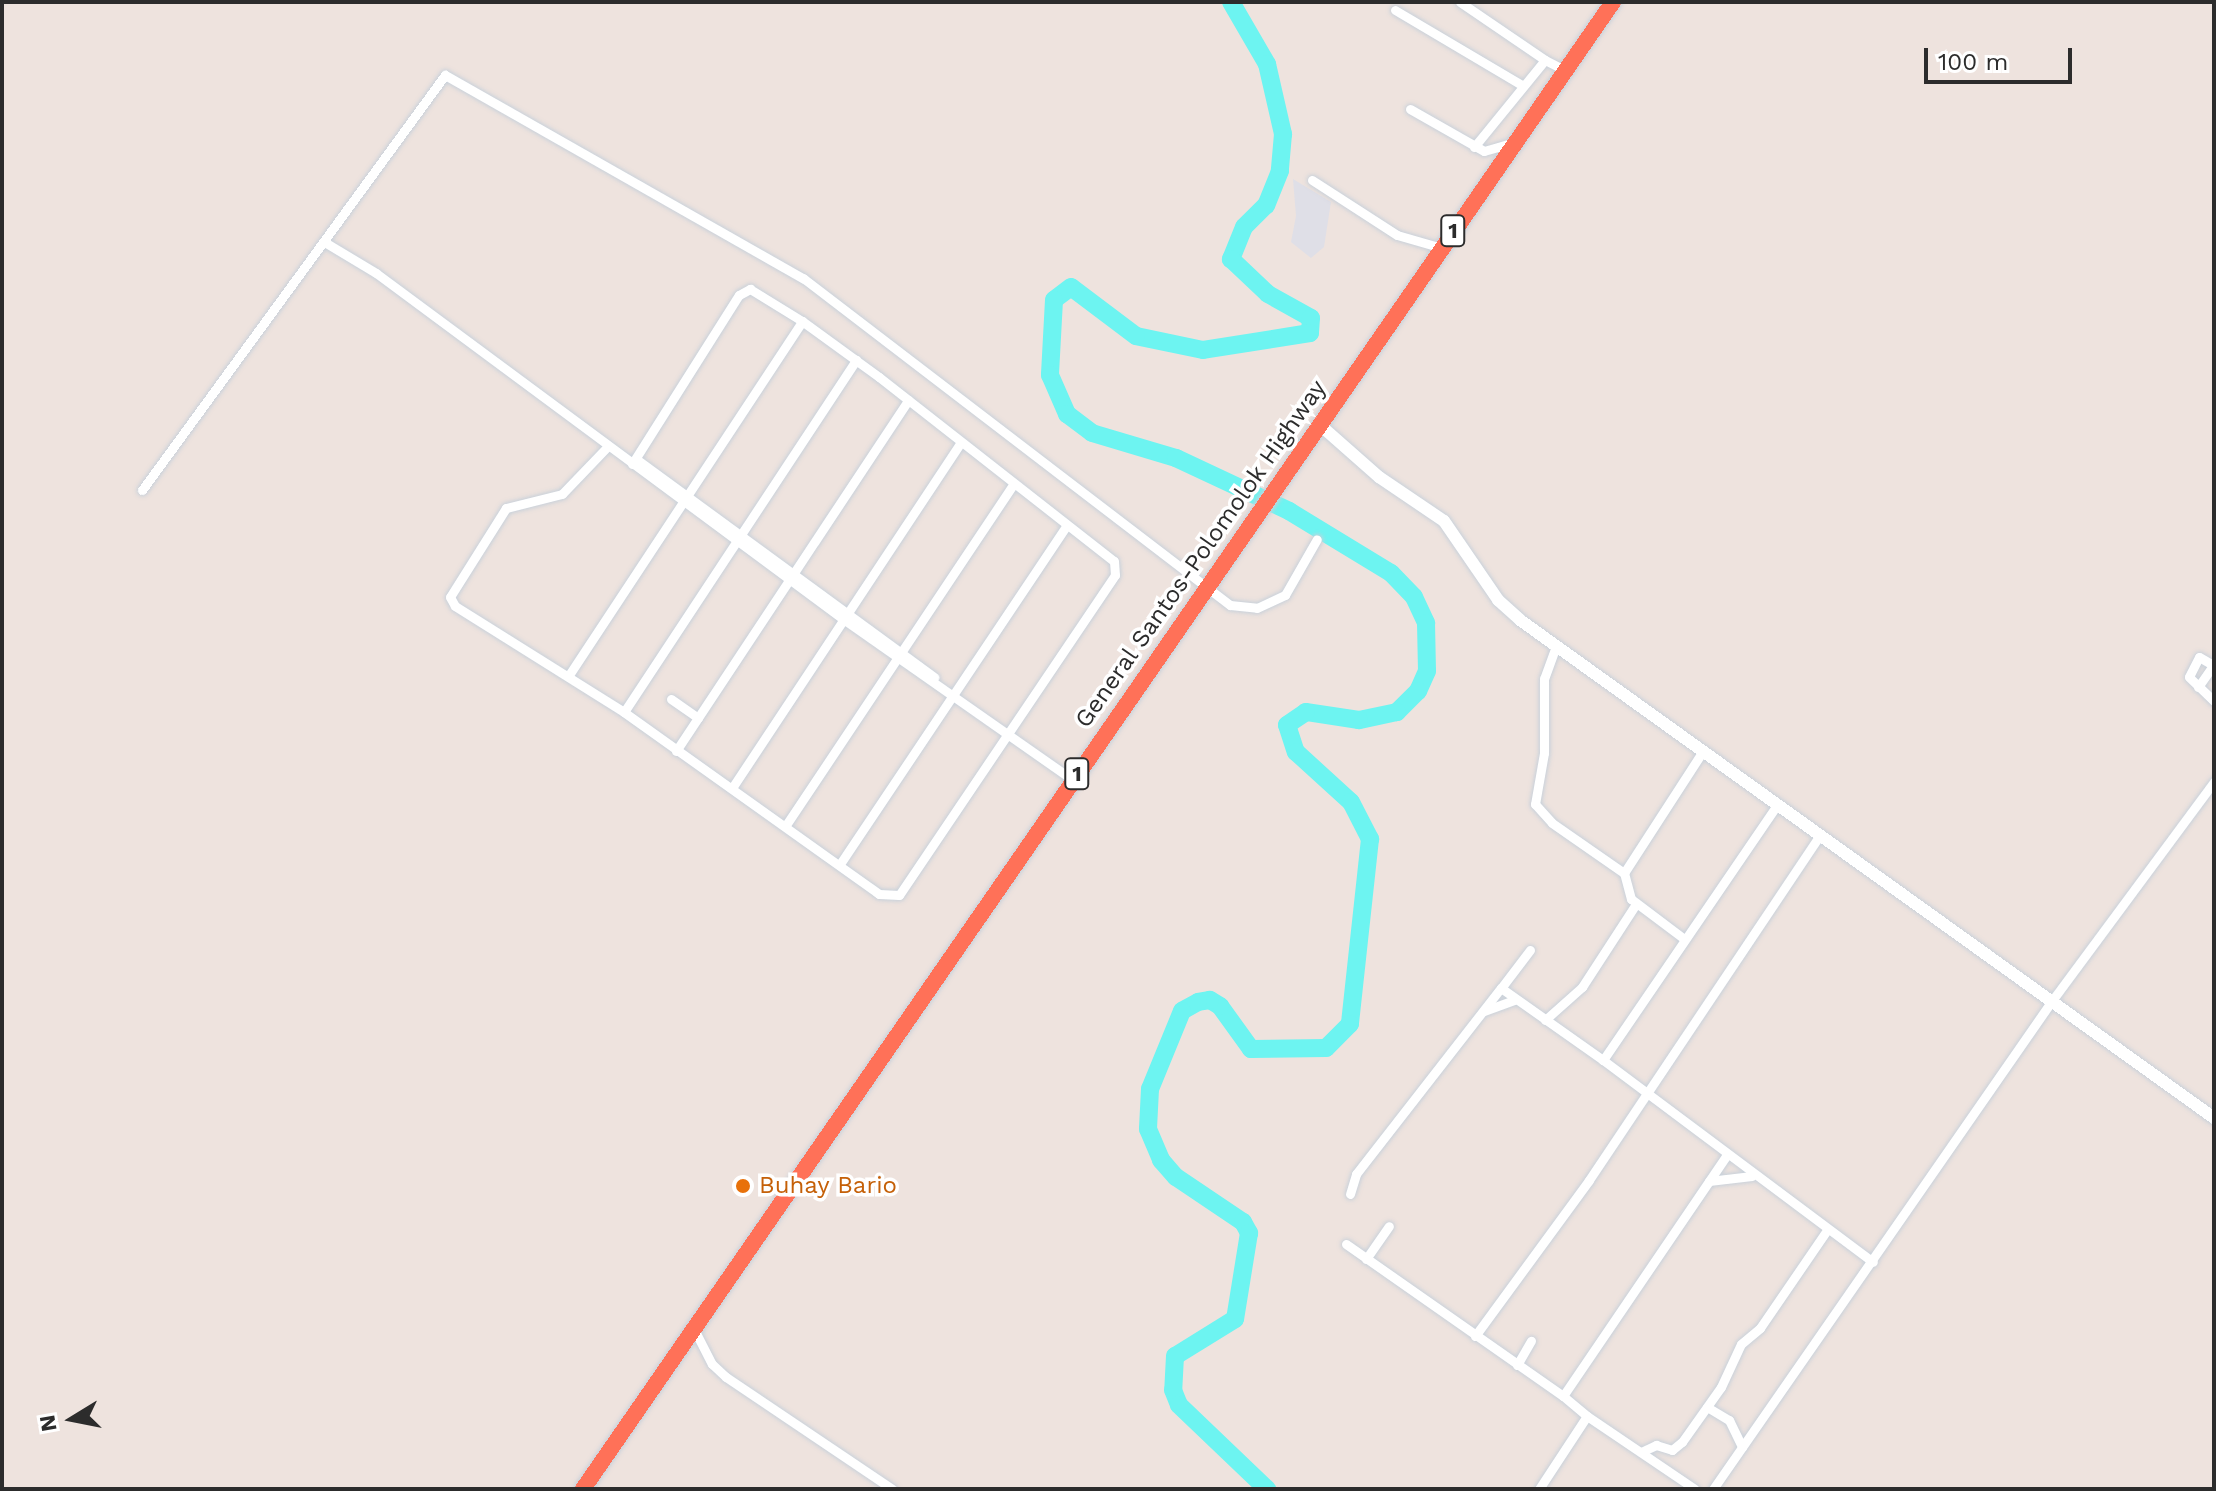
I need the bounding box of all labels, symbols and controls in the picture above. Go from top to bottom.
scale bar [1928,32,2076,82]
text: 100 m [1938,48,2008,76]
road number: 1 [1439,213,1467,249]
street label: General Santos-Polomolok Highway [1069,374,1333,734]
road number: 1 [1063,756,1091,792]
place label: Buhay Bario [759,1172,898,1200]
marker: Buhay Bario [734,1177,752,1195]
north arrow [32,1379,112,1459]
text: N [34,1413,62,1433]

